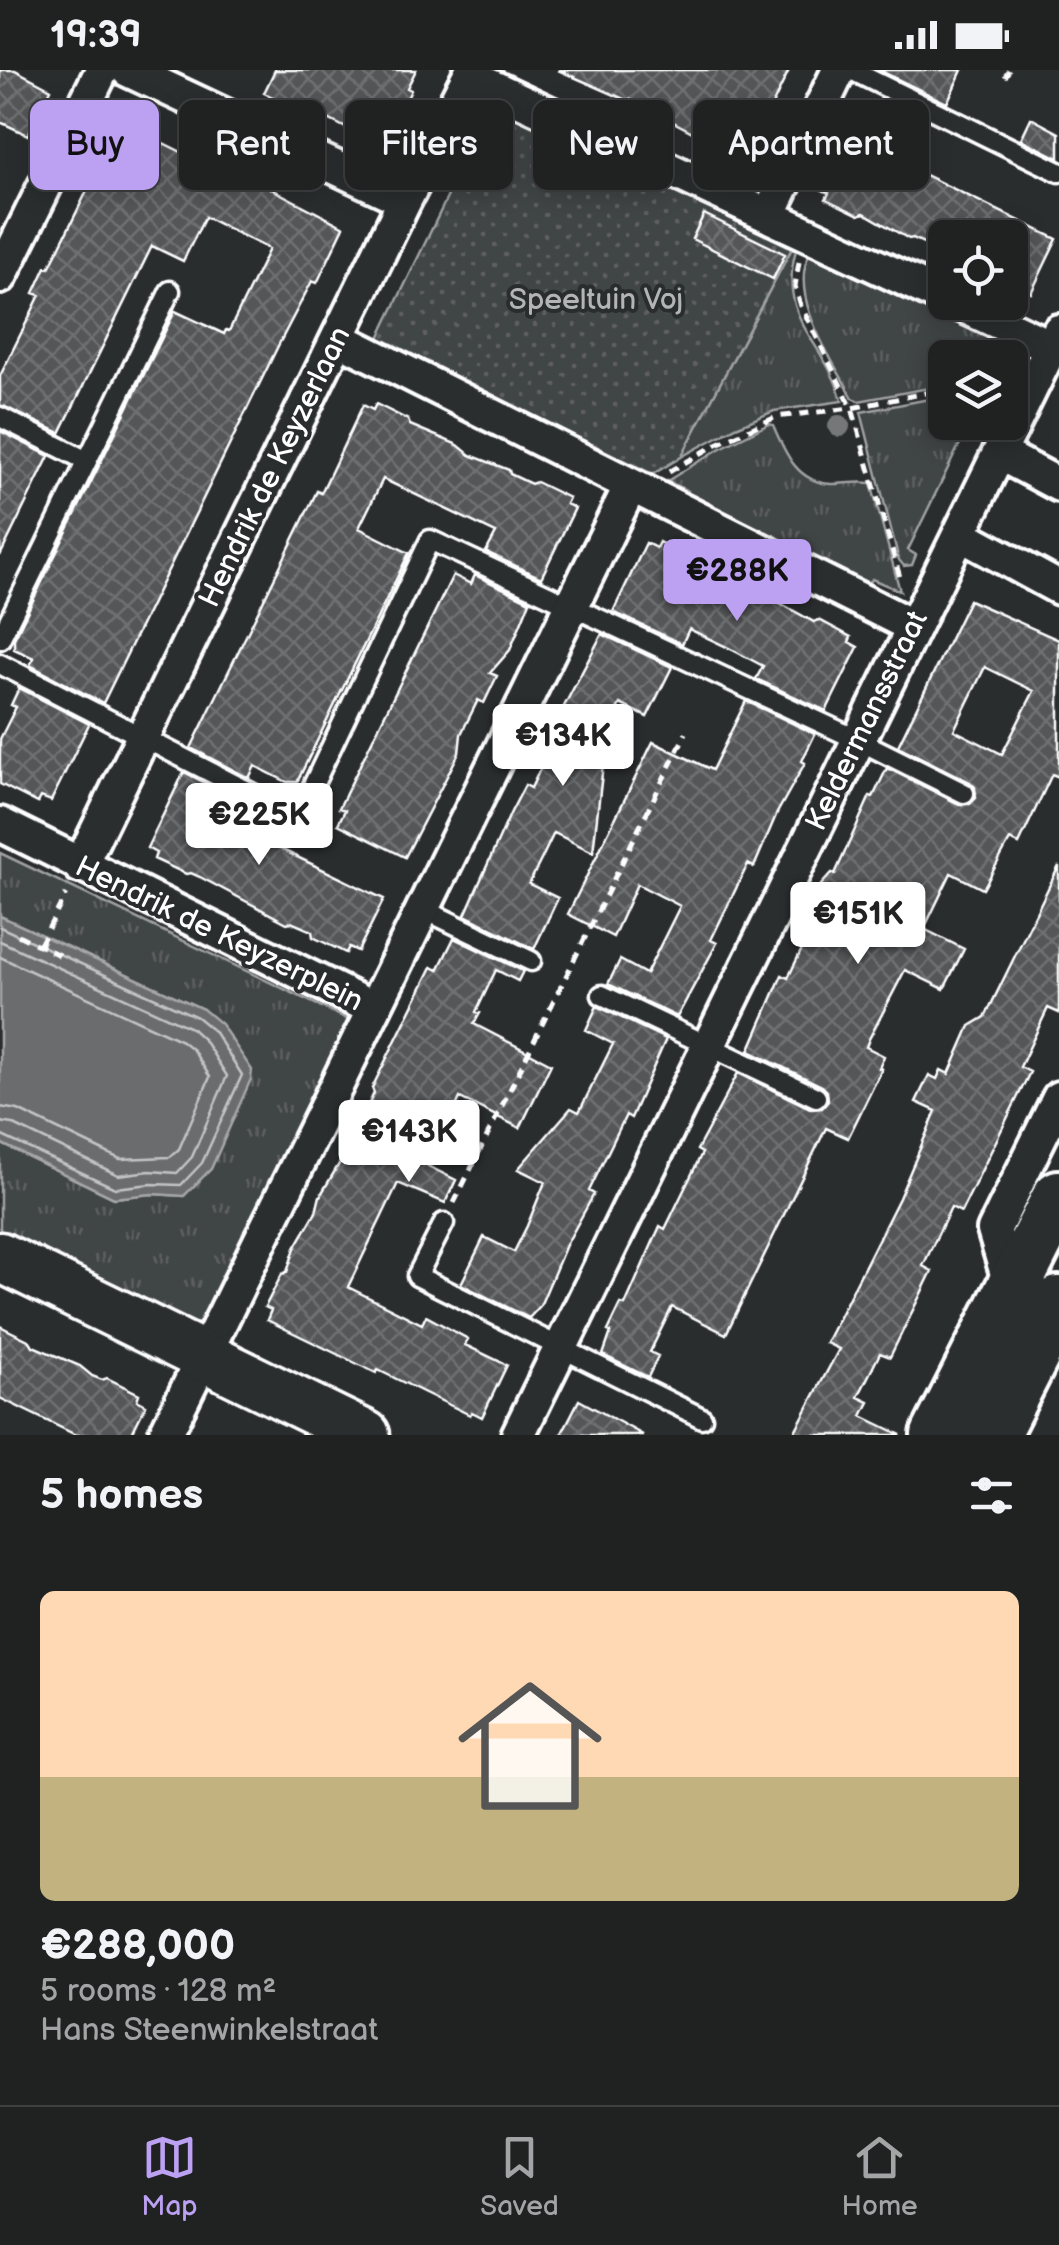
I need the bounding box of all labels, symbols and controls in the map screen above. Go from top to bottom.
text: 19:39 [50,13,142,58]
chip: Buy [30,100,159,190]
chip: Rent [179,100,325,190]
chip: Filters [345,100,513,190]
chip: New [533,100,673,190]
chip: Apartment [693,100,929,190]
map controls [928,220,1028,440]
button: locate [928,220,1028,320]
park label: Speeltuin Voj [509,282,683,318]
street label: Hendrik de Keyzerlaan [191,321,359,613]
button: layers [928,340,1028,440]
pin: €288K [667,539,807,624]
text: €288K [685,552,789,591]
street label: Keldermansstraat [798,605,936,837]
pin: €134K [493,704,633,789]
text: €134K [515,717,611,756]
pin: €225K [189,783,329,868]
text: €225K [208,796,310,835]
street label: Hendrik de Keyzerplein [69,849,369,1019]
pin: €151K [788,882,928,967]
text: €151K [812,895,904,934]
pin: €143K [339,1100,479,1185]
text: €143K [361,1113,457,1152]
icon: filters [964,1468,1019,1523]
text: 5 homes [40,1470,203,1521]
icon: home [440,1656,620,1836]
text: €288,000 [40,1921,235,1972]
text: 5 rooms · 128 m² [40,1972,276,2011]
text: Hans Steenwinkelstraat [40,2011,378,2050]
tab: Map [141,2130,198,2223]
tab: Saved [480,2130,559,2223]
tab: Home [842,2130,918,2223]

